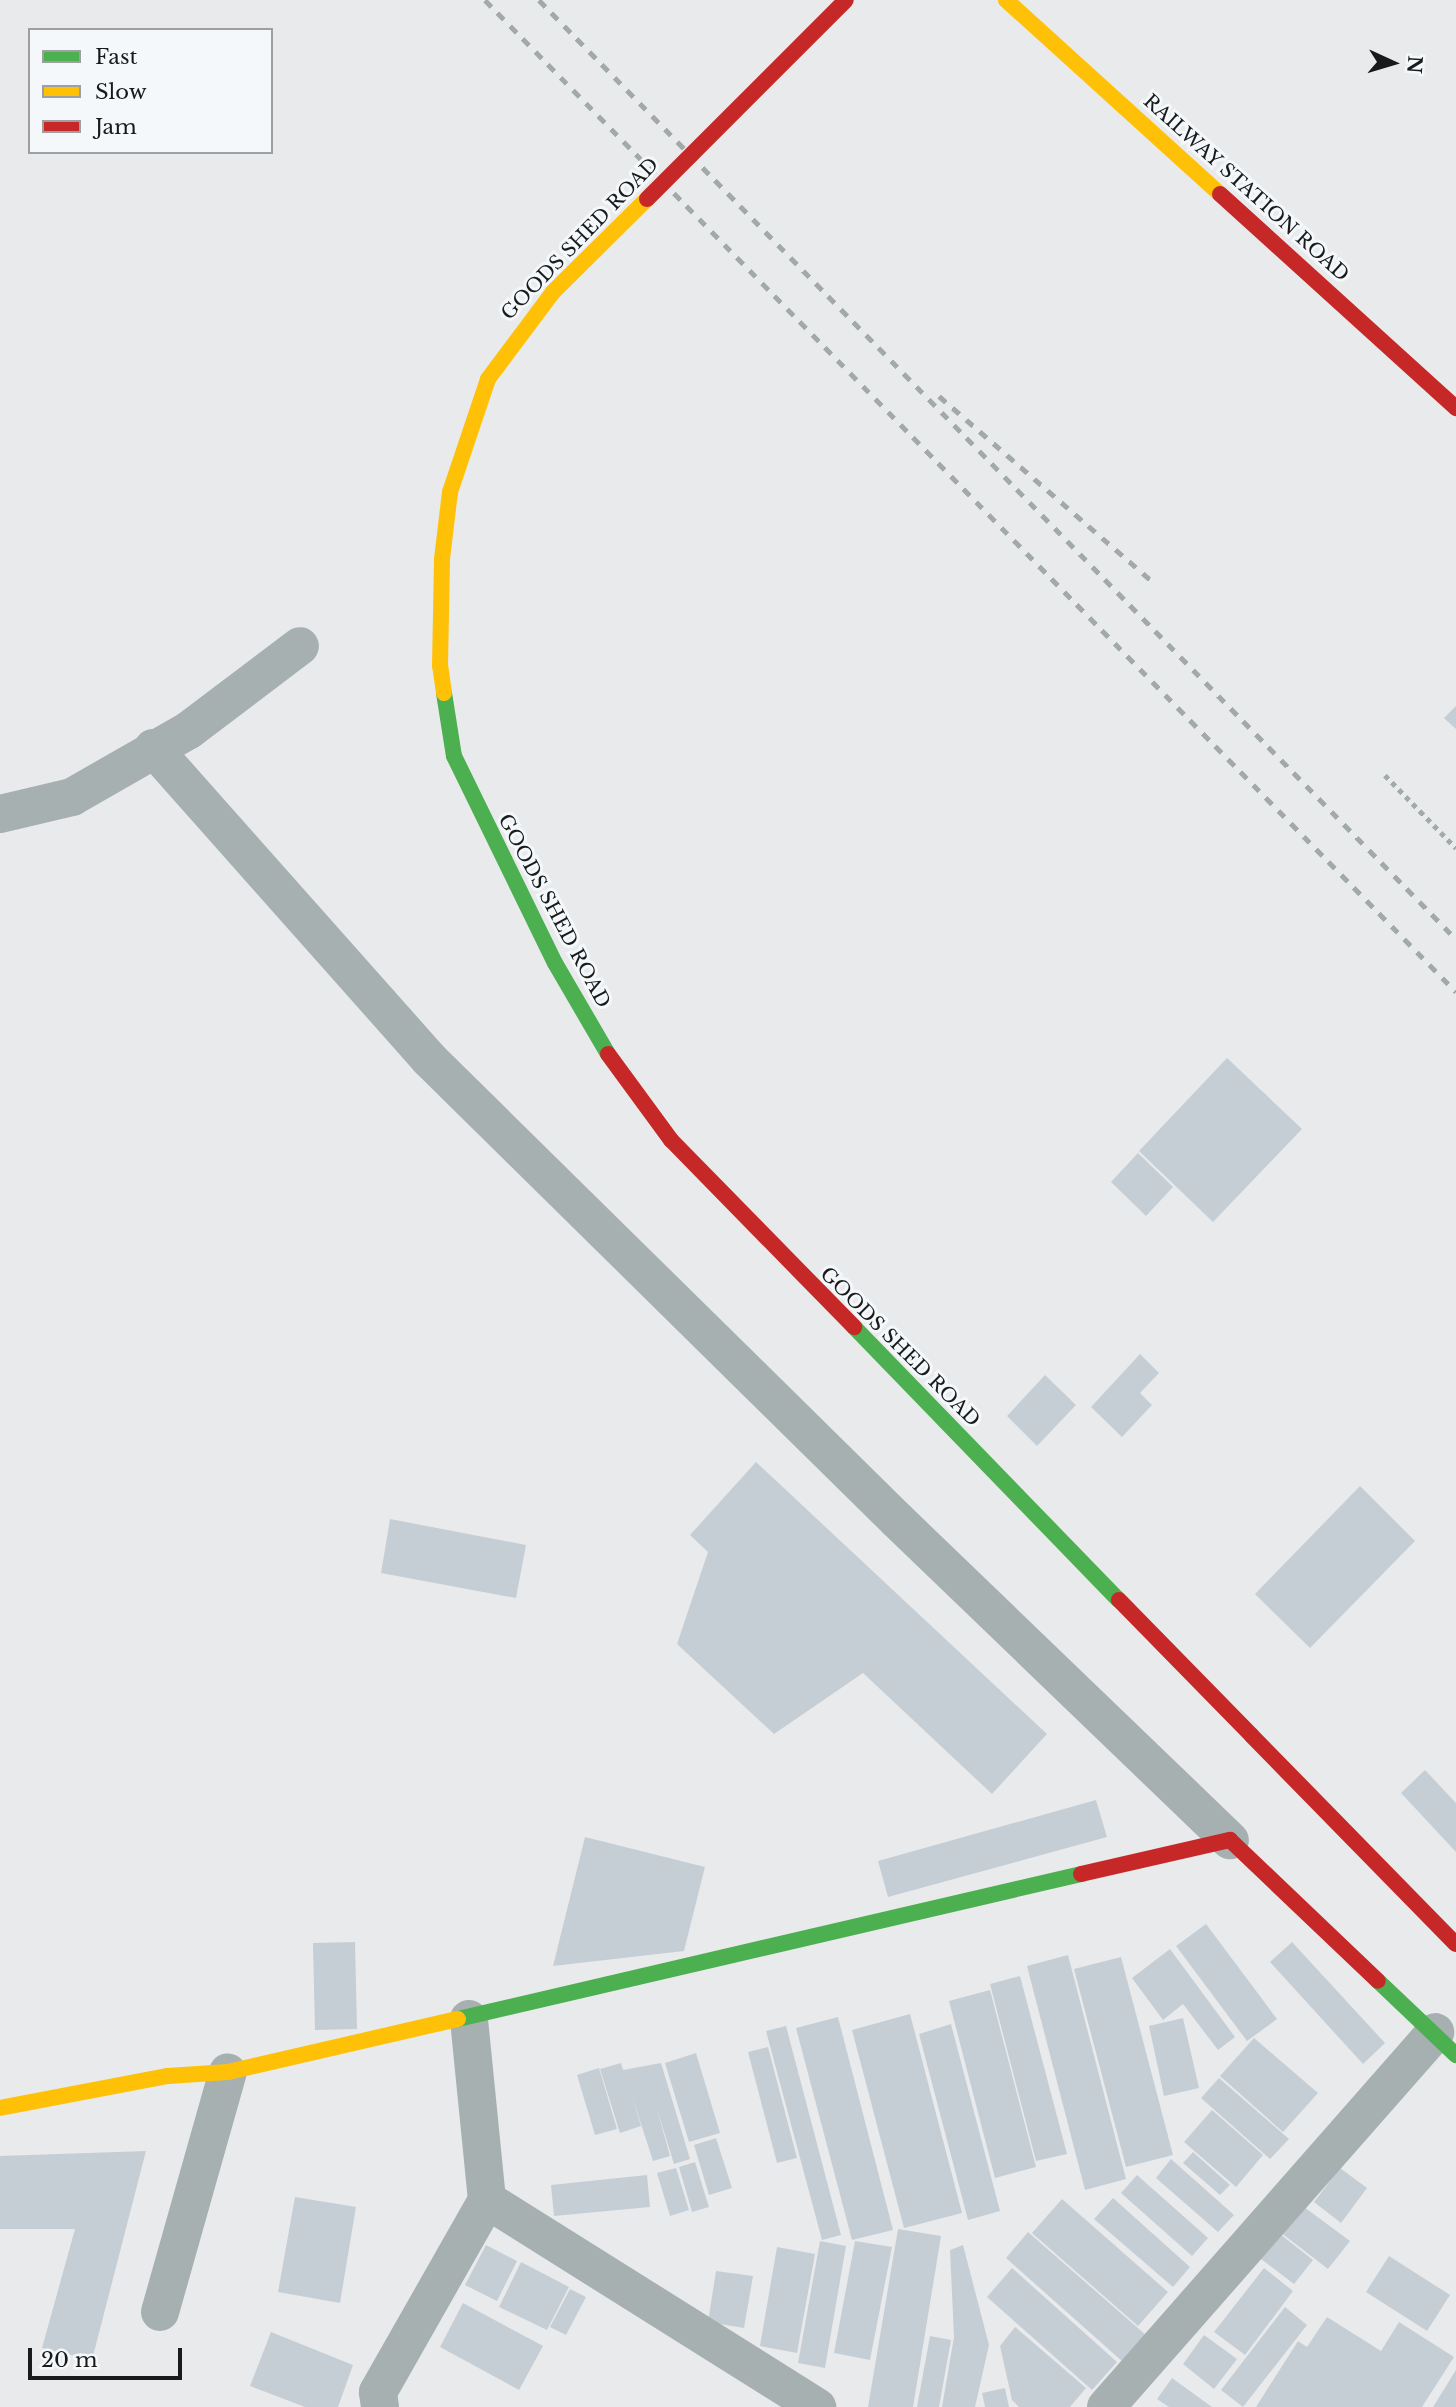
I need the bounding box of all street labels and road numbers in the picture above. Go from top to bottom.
street label: RAILWAY STATION ROAD [1138,89,1354,287]
street label: GOODS SHED ROAD [497,153,663,325]
street label: GOODS SHED ROAD [493,810,615,1012]
street label: GOODS SHED ROAD [816,1263,984,1431]

